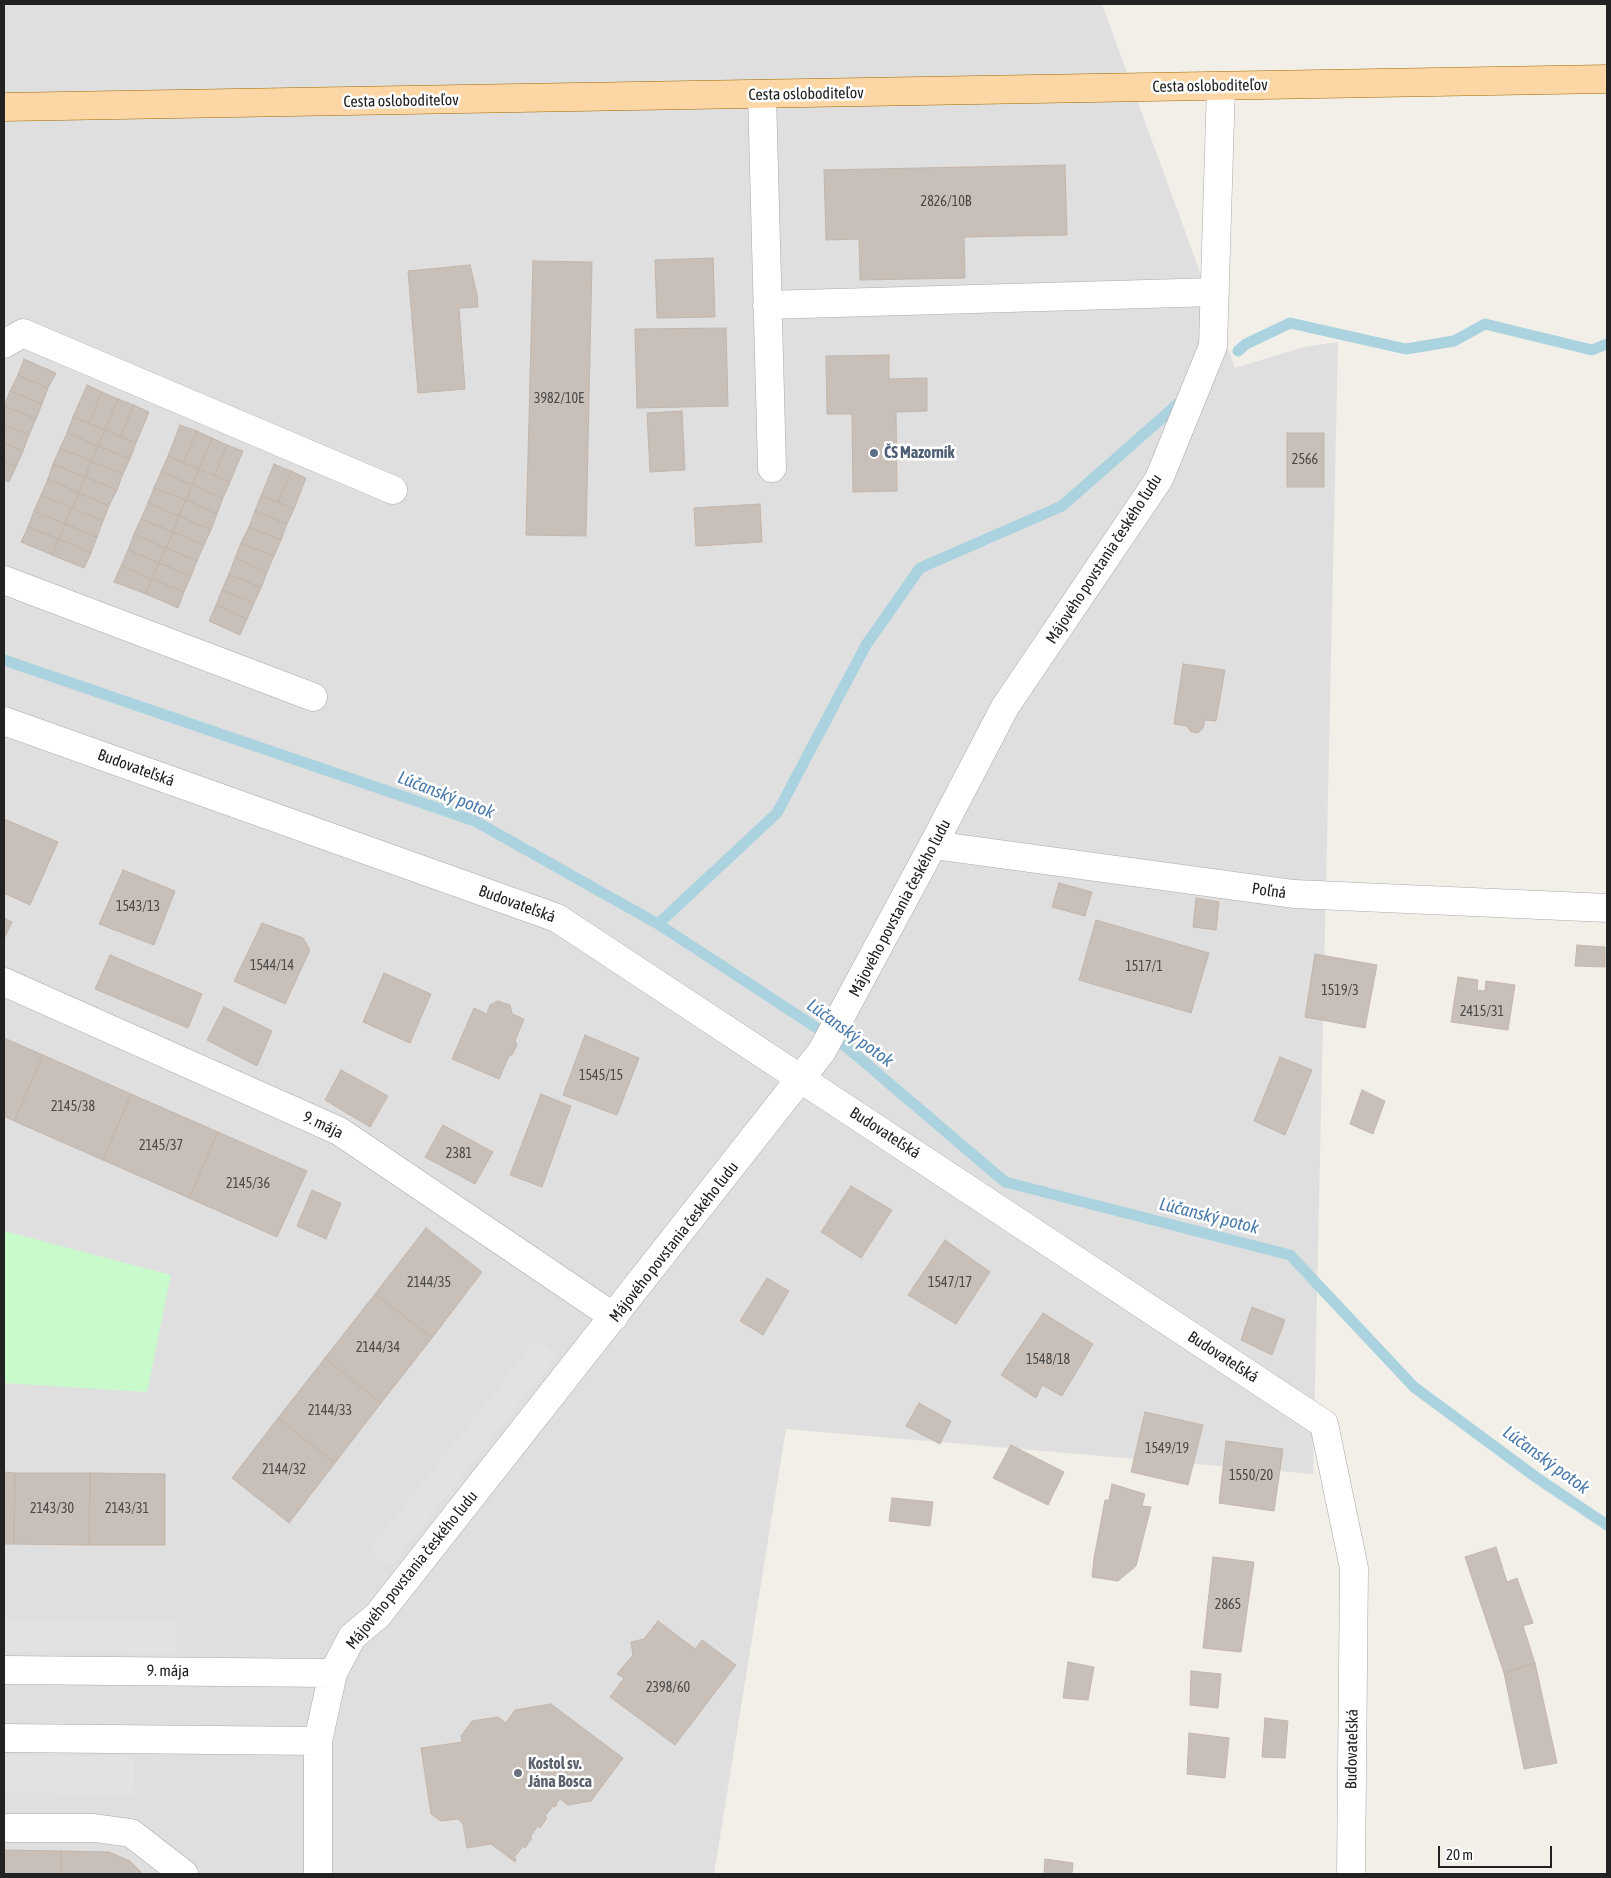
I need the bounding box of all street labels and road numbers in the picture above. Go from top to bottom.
street label: Cesta osloboditeľov [1152,75,1268,97]
street label: Cesta osloboditeľov [748,83,864,105]
street label: Cesta osloboditeľov [343,90,459,112]
street label: Májového povstania českého ľudu [1042,471,1166,647]
street label: Budovateľská [95,745,177,791]
street label: Májového povstania českého ľudu [845,816,955,1000]
street label: Poľná [1251,879,1287,903]
street label: Budovateľská [476,881,558,927]
street label: Budovateľská [846,1103,924,1163]
street label: 9. mája [300,1107,346,1143]
street label: Májového povstania českého ľudu [605,1158,743,1326]
street label: Budovateľská [1184,1327,1262,1387]
street label: Májového povstania českého ľudu [342,1487,482,1653]
street label: 9. mája [147,1661,189,1681]
street label: Budovateľská [1342,1709,1362,1789]

